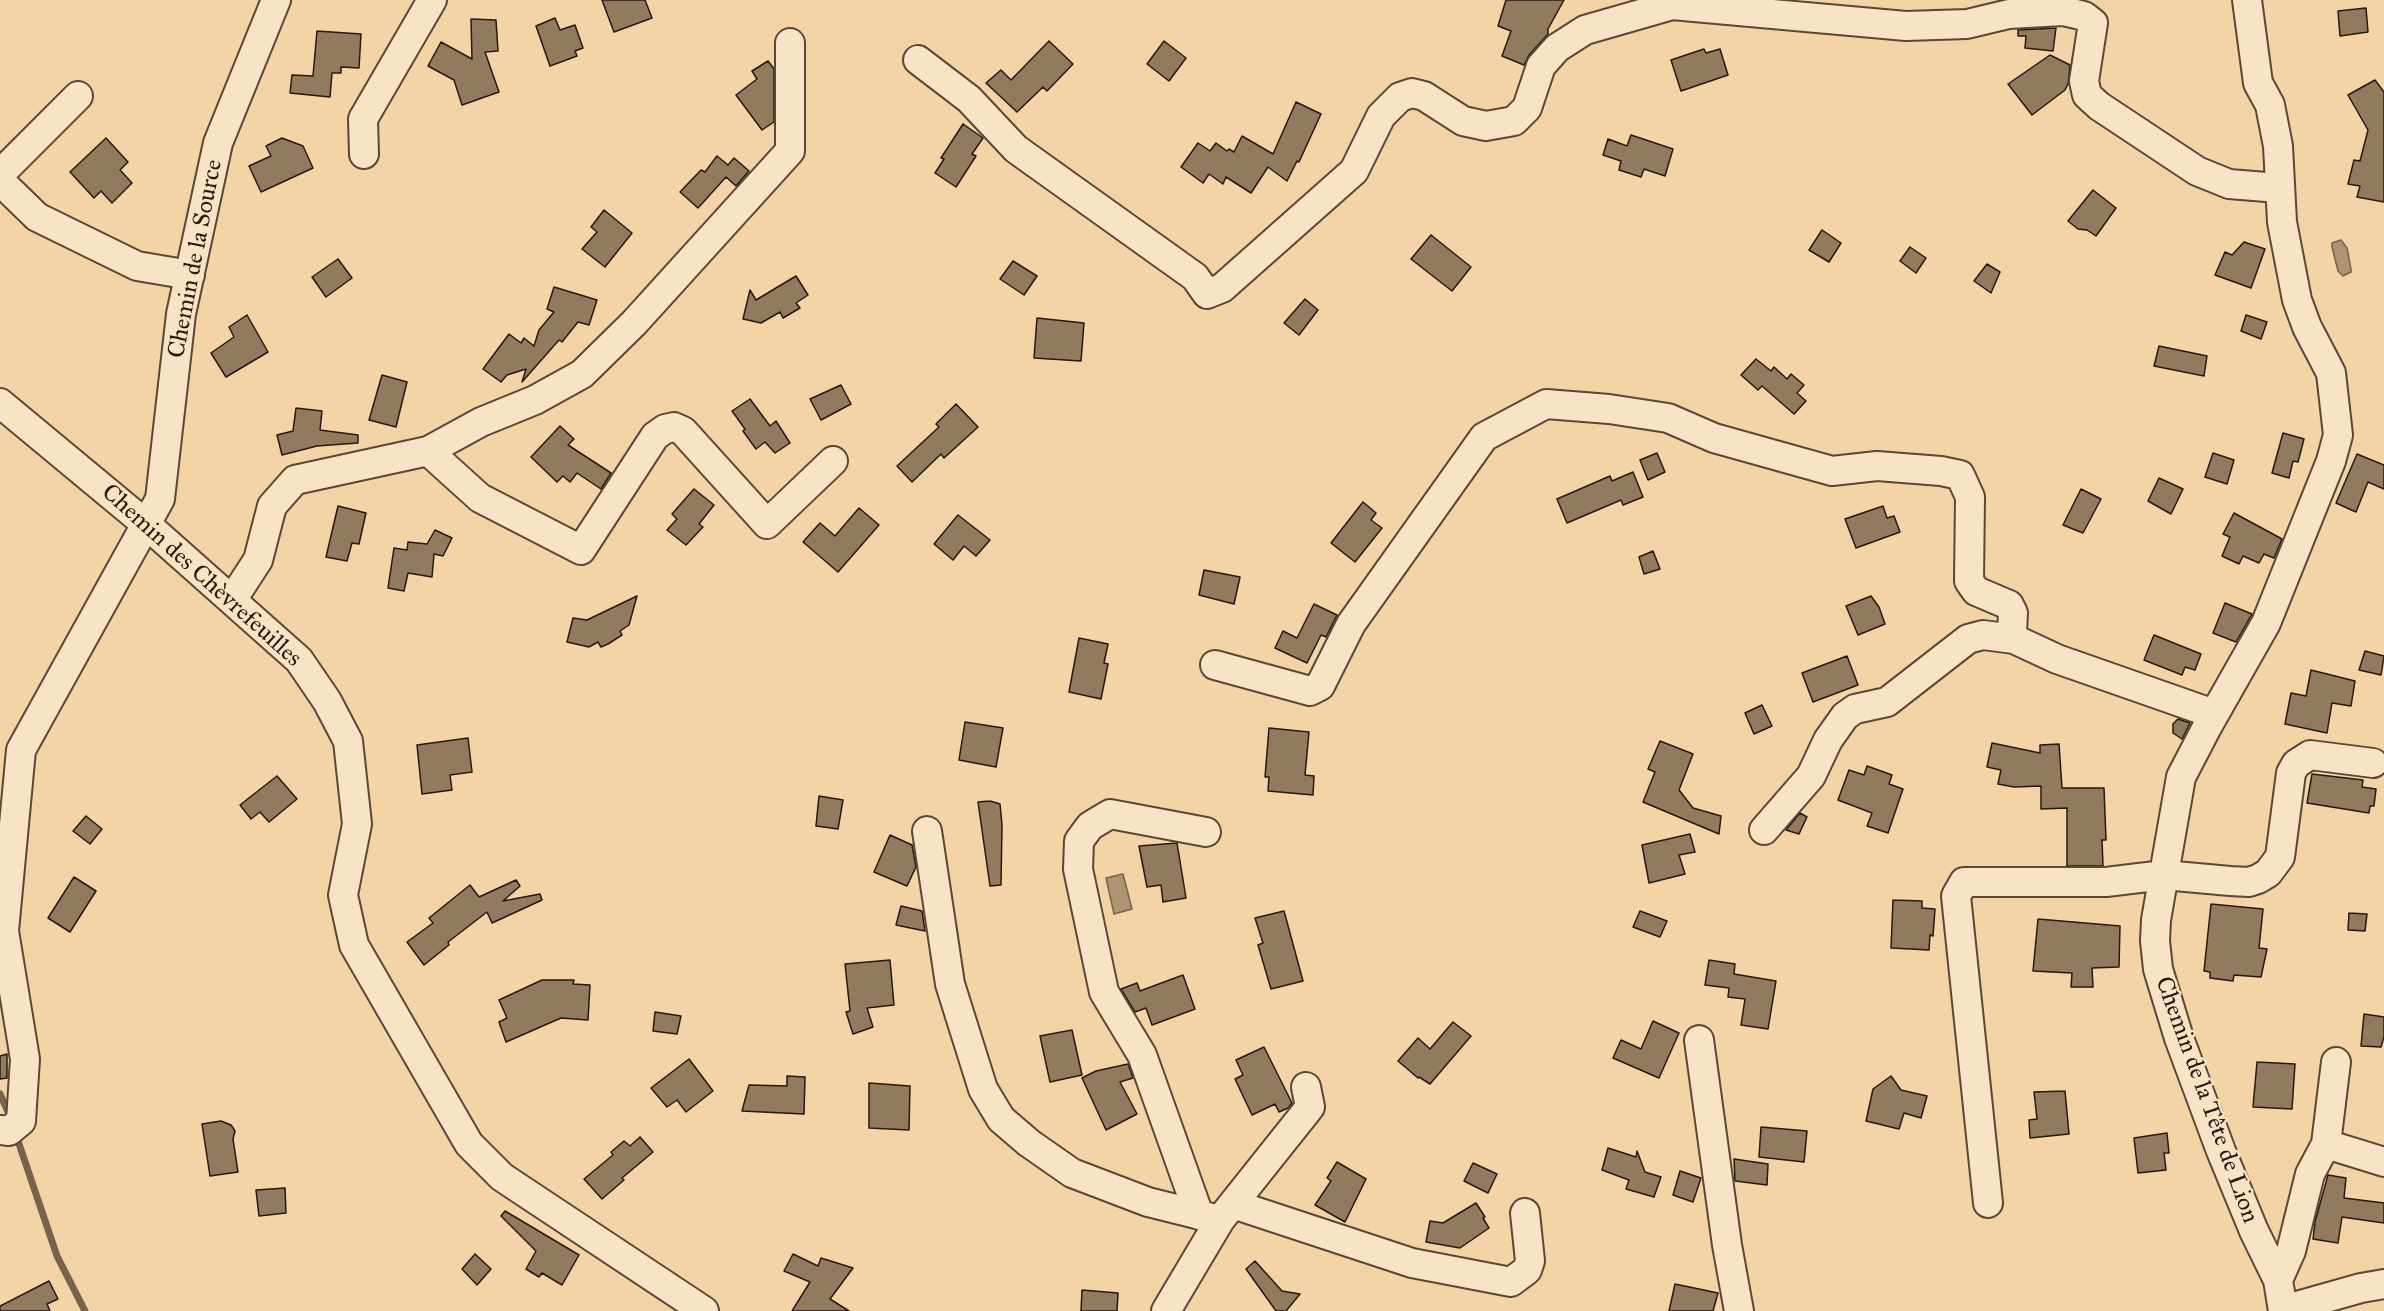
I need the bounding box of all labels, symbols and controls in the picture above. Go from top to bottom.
street label: Chemin de la Source [163,157,229,361]
street label: Chemin des Chèvrefeuilles [95,479,307,673]
street label: Chemin de la Tête de Lion [2148,973,2264,1227]

